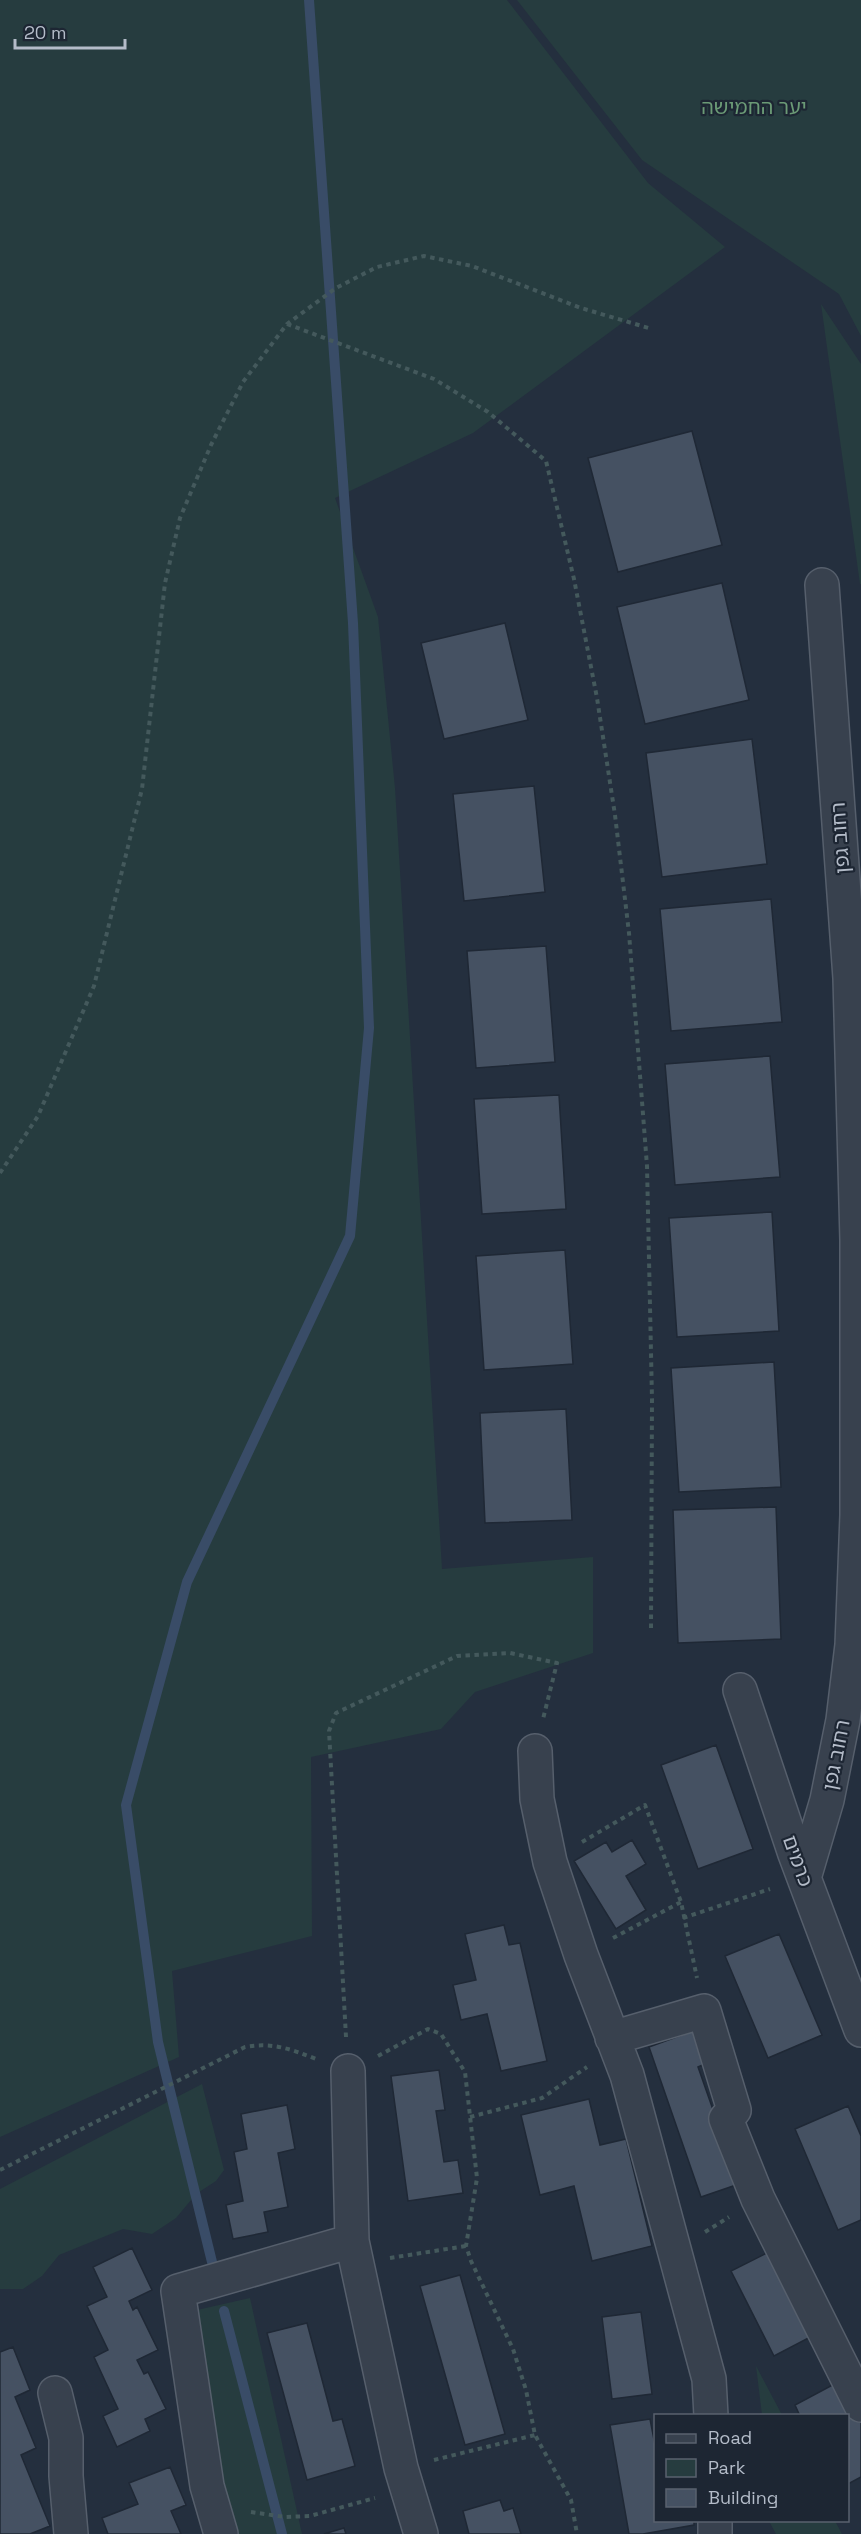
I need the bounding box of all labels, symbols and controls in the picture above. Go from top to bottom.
scale bar [15,12,124,50]
text: 20 m [24,21,67,44]
park label: יער החמישה [701,94,807,120]
street label: רחוב גפן [825,801,855,875]
street label: רחוב גפן [816,1717,856,1793]
street label: כרמים [777,1832,819,1890]
legend [654,2414,849,2522]
text: Road [708,2426,752,2449]
text: Park [708,2456,746,2479]
text: Building [708,2486,778,2509]

